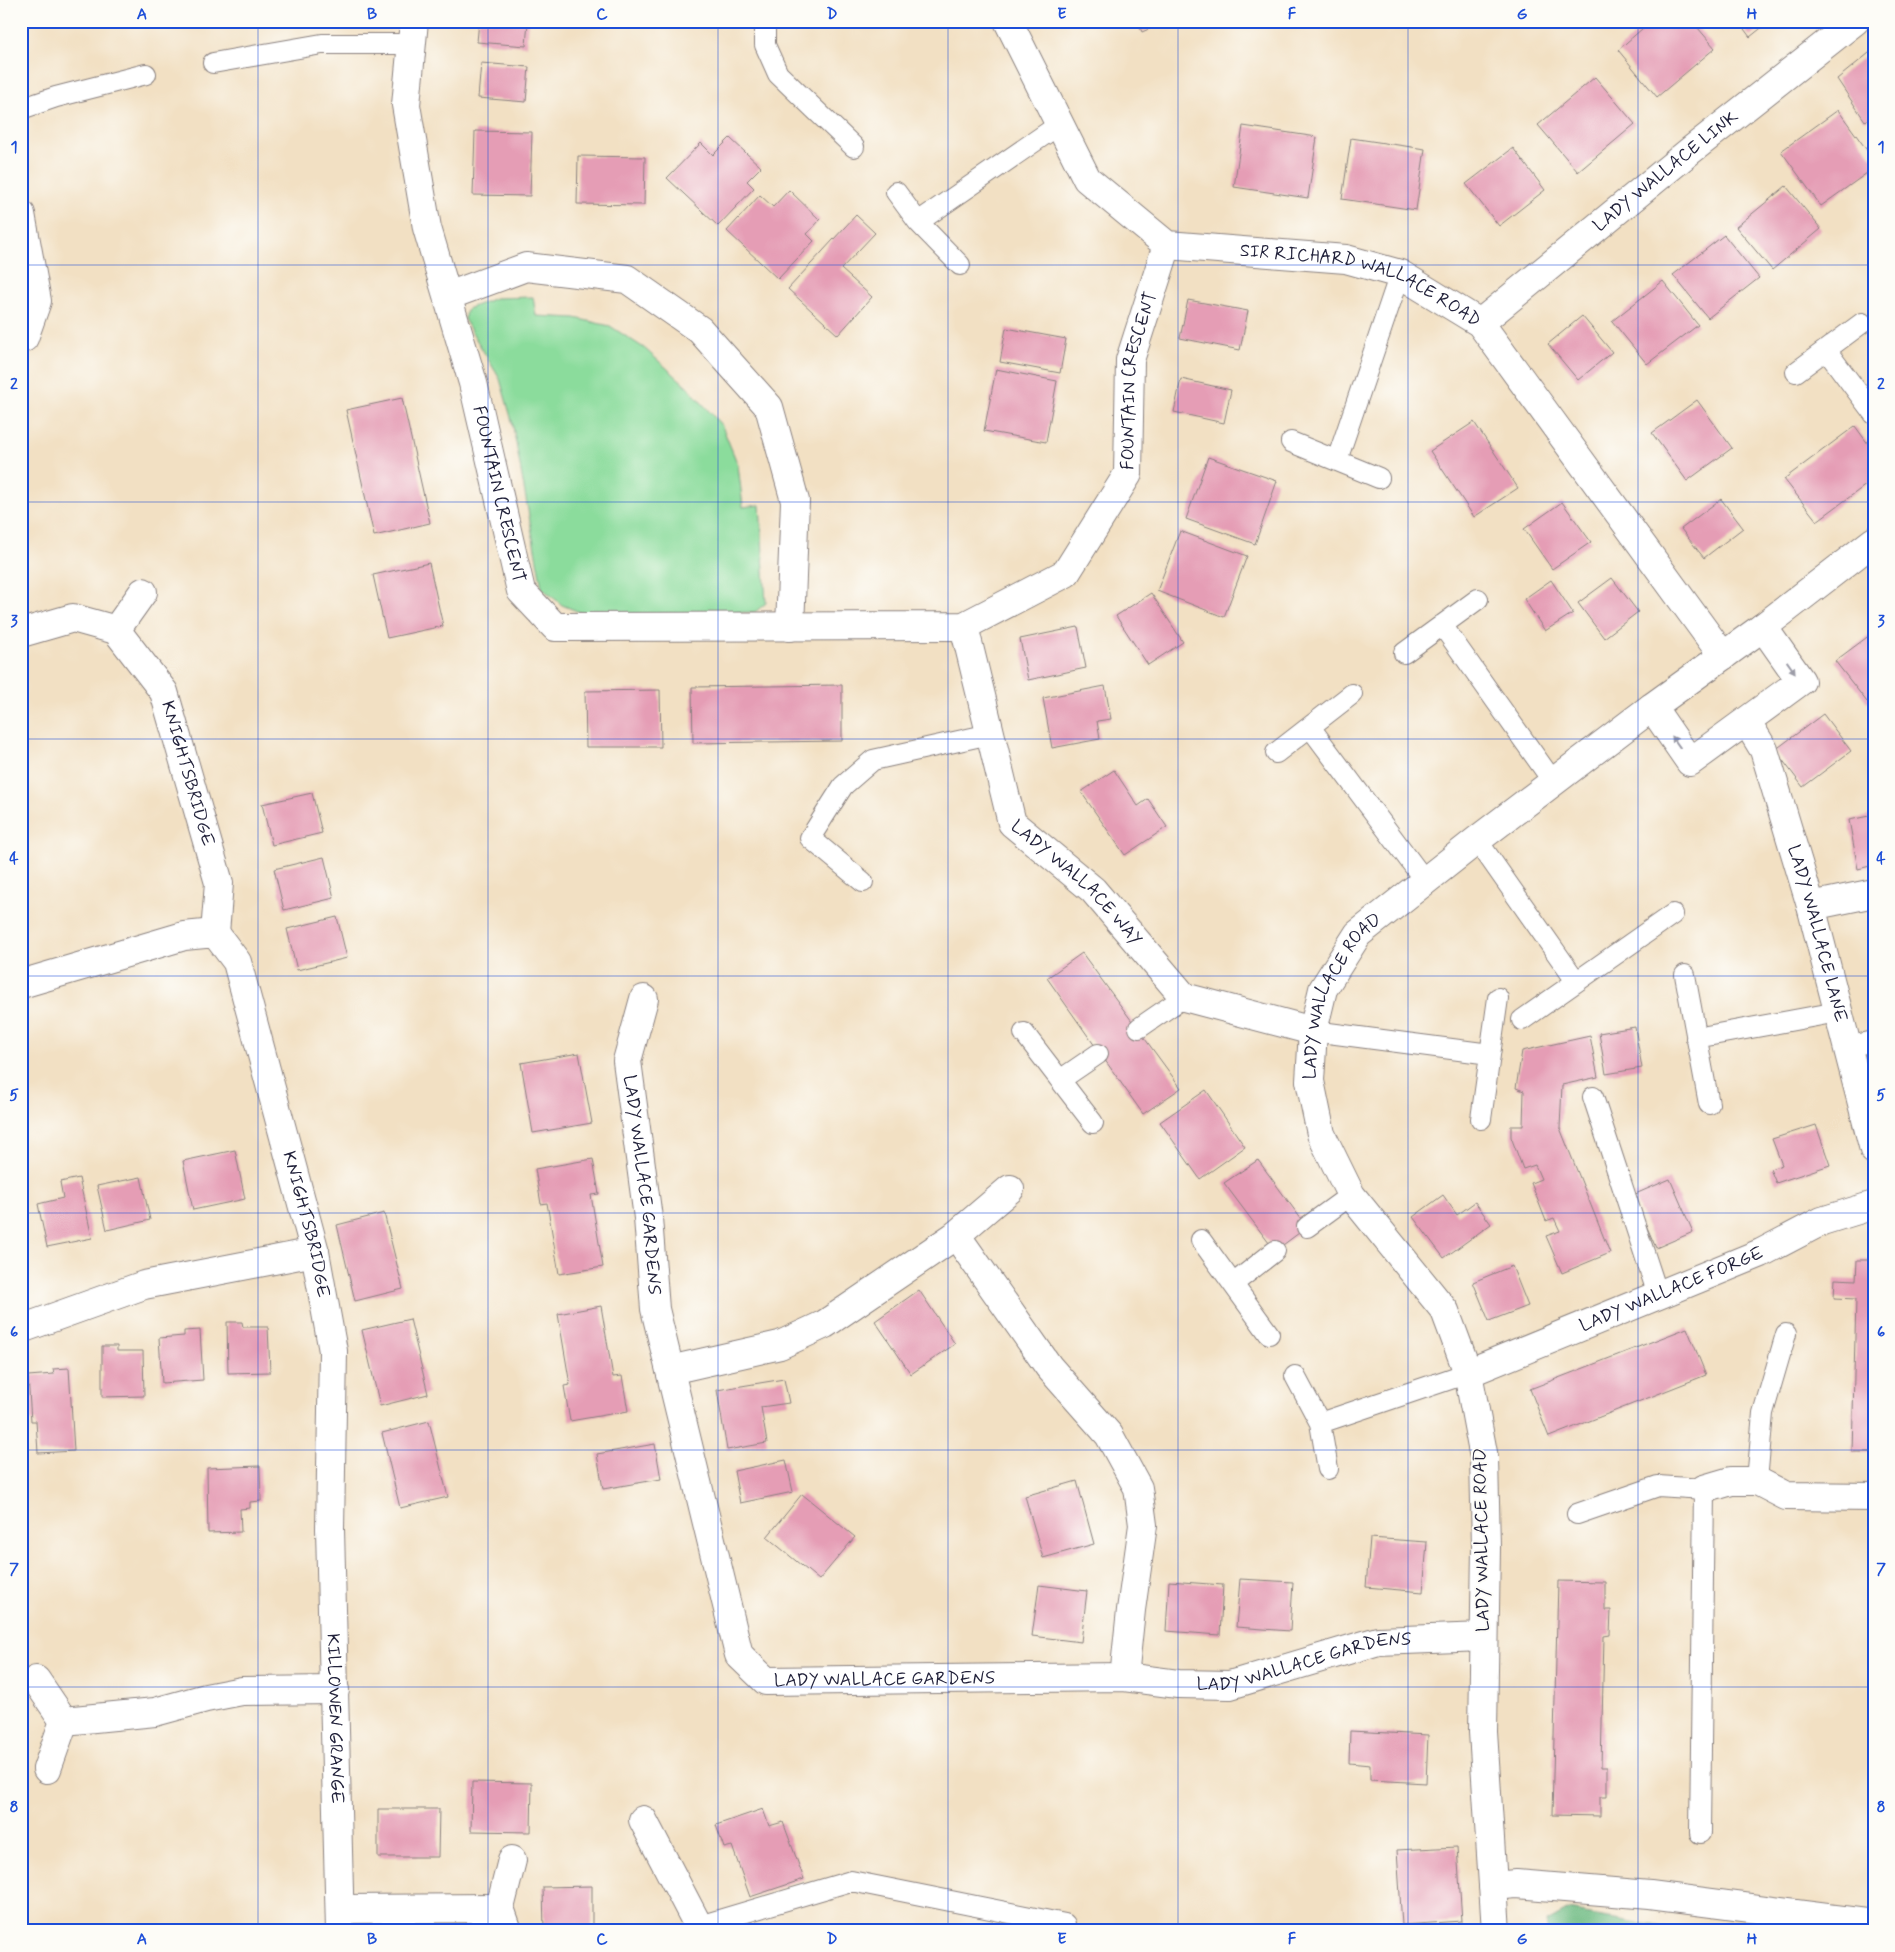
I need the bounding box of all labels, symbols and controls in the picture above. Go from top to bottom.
text: A [137,4,147,25]
text: B [367,4,377,25]
text: C [596,4,608,25]
text: D [826,4,838,25]
text: E [1057,4,1067,25]
text: F [1288,4,1297,25]
text: G [1517,4,1528,25]
text: H [1747,4,1758,25]
street label: LADY WALLACE LINK [1588,105,1744,237]
text: 1 [10,137,18,158]
text: 1 [1877,137,1885,158]
street label: SIR RICHARD WALLACE ROAD [1239,239,1485,333]
street label: FOUNTAIN CRESCENT [1116,289,1163,470]
text: 2 [10,374,18,395]
text: 2 [1877,374,1885,395]
street label: FOUNTAIN CRESCENT [467,403,531,585]
text: 3 [10,611,18,632]
text: 3 [1877,611,1885,632]
one-way arrow [1786,660,1796,673]
street label: KNIGHTSBRIDGE [155,698,220,849]
one-way arrow [1671,735,1681,749]
street label: LADY WALLACE WAY [1006,815,1147,951]
street label: LADY WALLACE LANE [1781,842,1853,1025]
text: 4 [9,848,19,869]
text: 4 [1876,848,1886,869]
street label: LADY WALLACE ROAD [1298,908,1387,1080]
street label: LADY WALLACE GARDENS [617,1074,666,1295]
text: 5 [9,1085,19,1106]
text: 5 [1876,1085,1886,1106]
street label: KNIGHTSBRIDGE [276,1149,335,1300]
street label: LADY WALLACE FORGE [1576,1241,1767,1338]
text: 6 [10,1322,18,1343]
text: 6 [1877,1322,1885,1343]
street label: LADY WALLACE ROAD [1468,1448,1496,1632]
text: 7 [9,1559,19,1580]
text: 7 [1876,1559,1886,1580]
street label: LADY WALLACE GARDENS [1196,1628,1412,1697]
street label: KILLOWEN GRANGE [321,1633,349,1804]
street label: LADY WALLACE GARDENS [774,1666,995,1693]
text: 8 [9,1797,19,1818]
text: 8 [1876,1797,1886,1818]
text: A [137,1929,147,1950]
text: B [367,1929,377,1950]
text: C [596,1929,608,1950]
text: D [826,1929,838,1950]
text: E [1057,1929,1067,1950]
text: F [1288,1929,1297,1950]
text: G [1517,1929,1528,1950]
text: H [1747,1929,1758,1950]

